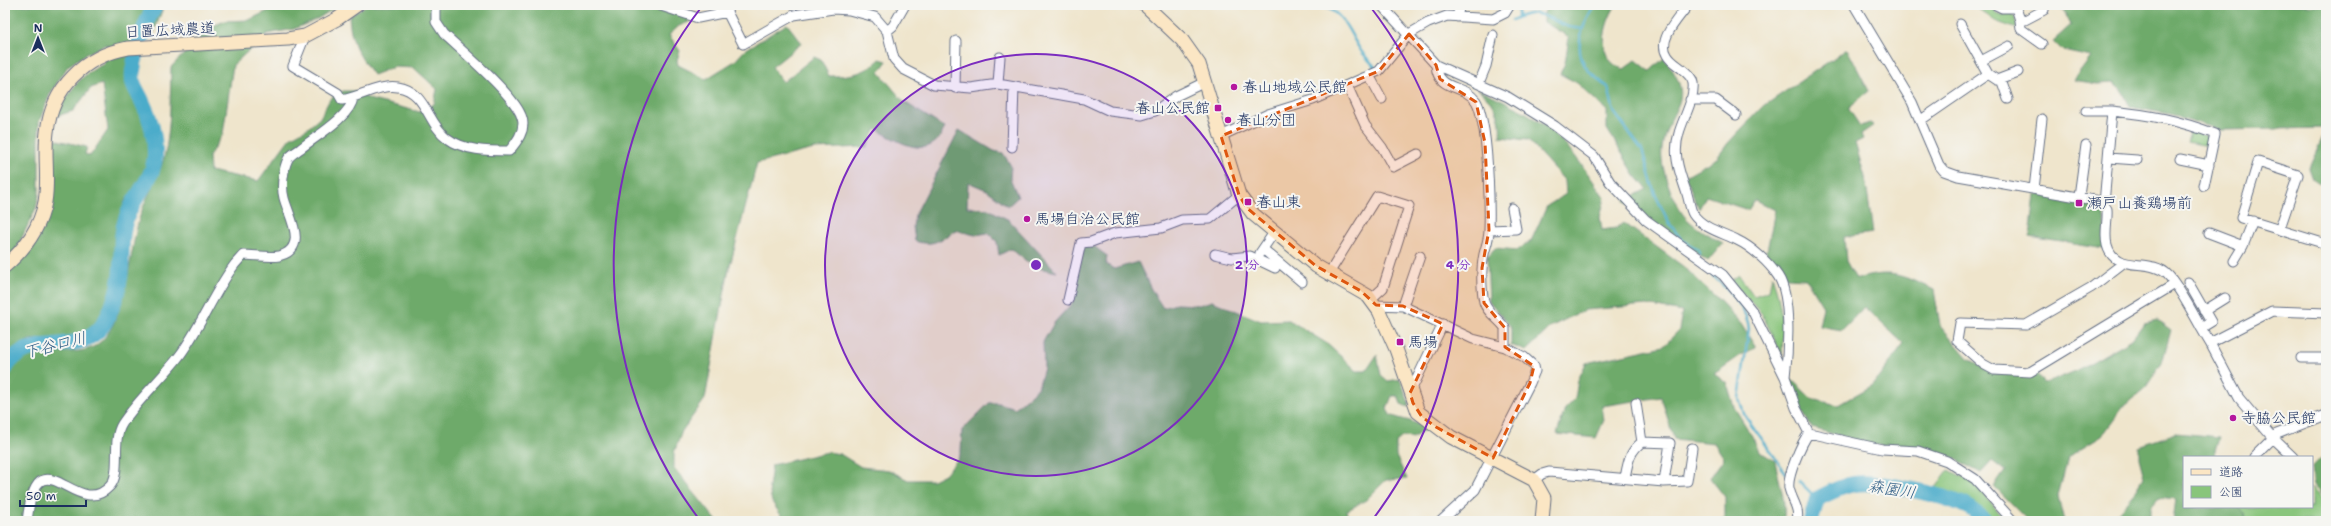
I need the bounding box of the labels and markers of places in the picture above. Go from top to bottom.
place label: 春山地域公民館 [1242,77,1347,97]
marker: 春山地域公民館 [1229,82,1239,92]
place label: 春山公民館 [1135,98,1210,118]
marker: 春山公民館 [1213,103,1223,113]
place label: 春山分団 [1236,110,1296,130]
marker: 春山分団 [1223,115,1233,125]
place label: 春山東 [1256,192,1301,212]
place label: 瀬戸山養鶏場前 [2087,193,2192,213]
marker: 春山東 [1243,197,1253,207]
marker: 瀬戸山養鶏場前 [2074,198,2084,208]
place label: 馬場自治公民館 [1035,209,1140,229]
marker: 馬場自治公民館 [1022,214,1032,224]
centre of rings [1029,258,1043,272]
place label: 馬場 [1408,332,1438,352]
marker: 馬場 [1395,337,1405,347]
place label: 寺脇公民館 [2241,408,2316,428]
marker: 寺脇公民館 [2228,413,2238,423]

